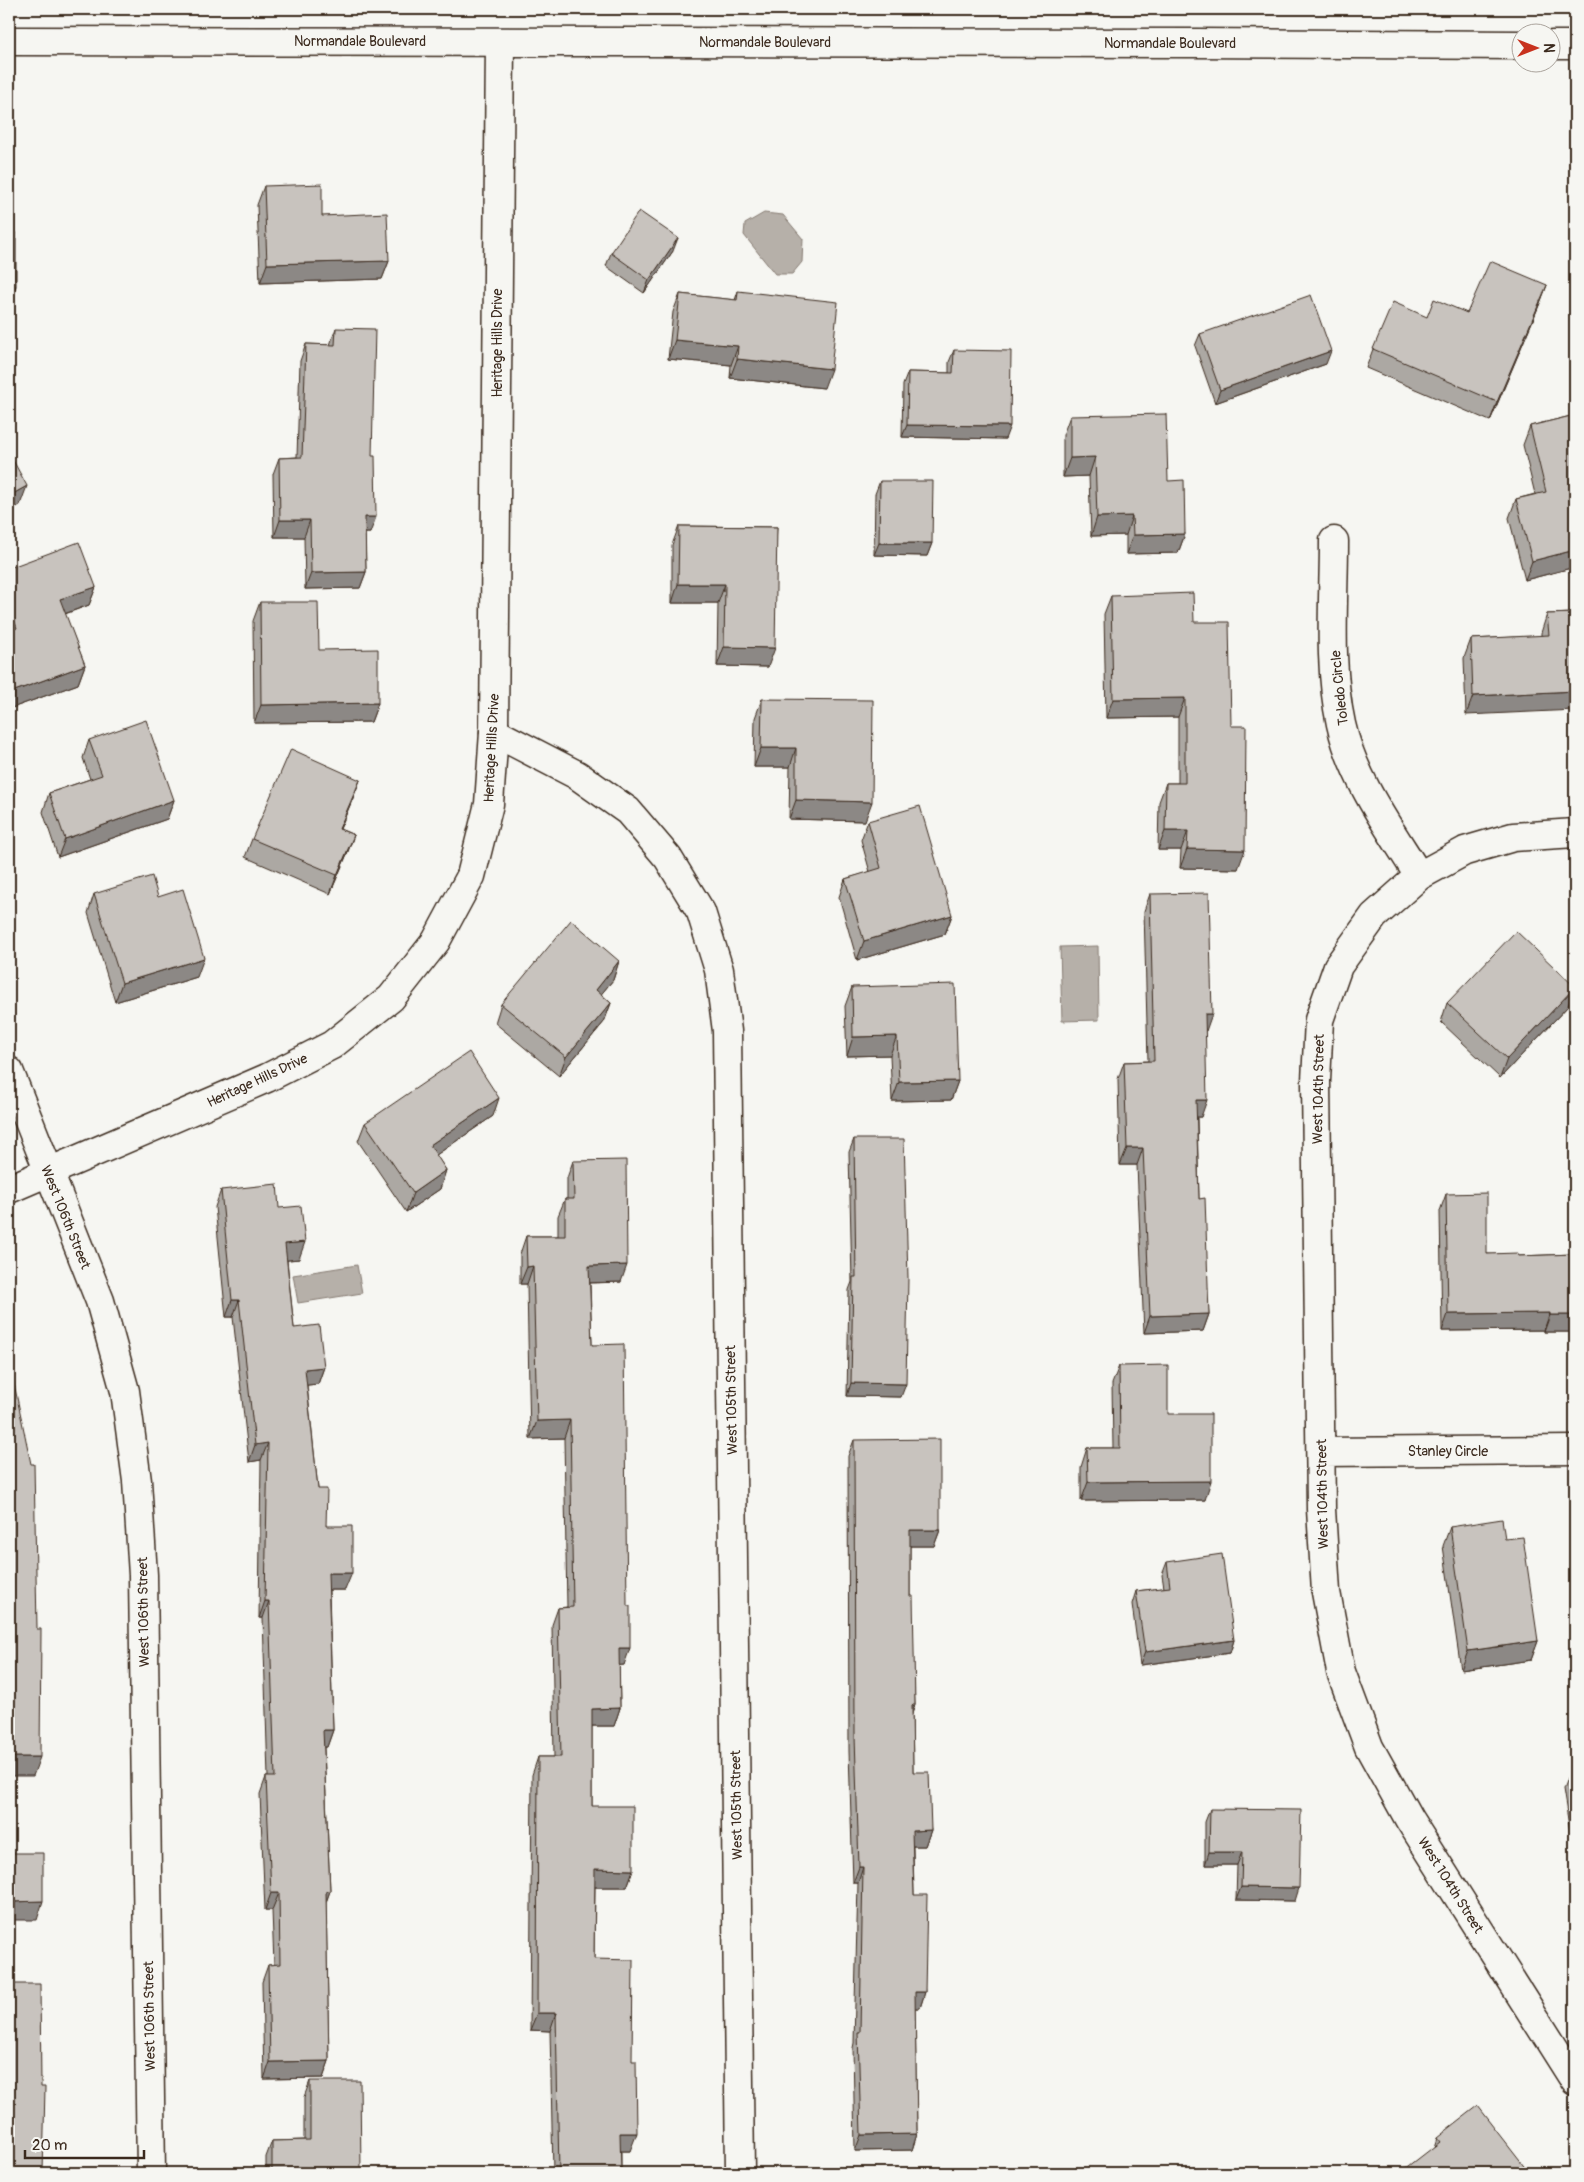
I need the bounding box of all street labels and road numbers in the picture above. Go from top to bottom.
street label: Normandale Boulevard [294,33,426,50]
street label: Normandale Boulevard [699,34,831,51]
street label: Normandale Boulevard [1104,35,1236,52]
street label: Heritage Hills Drive [489,288,506,398]
street label: Toledo Circle [1327,649,1352,726]
street label: Heritage Hills Drive [480,693,503,803]
street label: West 104th Street [1309,1033,1328,1144]
street label: Heritage Hills Drive [204,1050,310,1111]
street label: West 106th Street [37,1163,94,1272]
street label: West 105th Street [722,1345,741,1455]
street label: West 104th Street [1313,1438,1332,1549]
street label: Stanley Circle [1408,1443,1488,1460]
street label: West 106th Street [134,1556,153,1667]
street label: West 105th Street [727,1750,746,1860]
street label: West 104th Street [1414,1834,1487,1937]
street label: West 106th Street [140,1960,159,2071]

